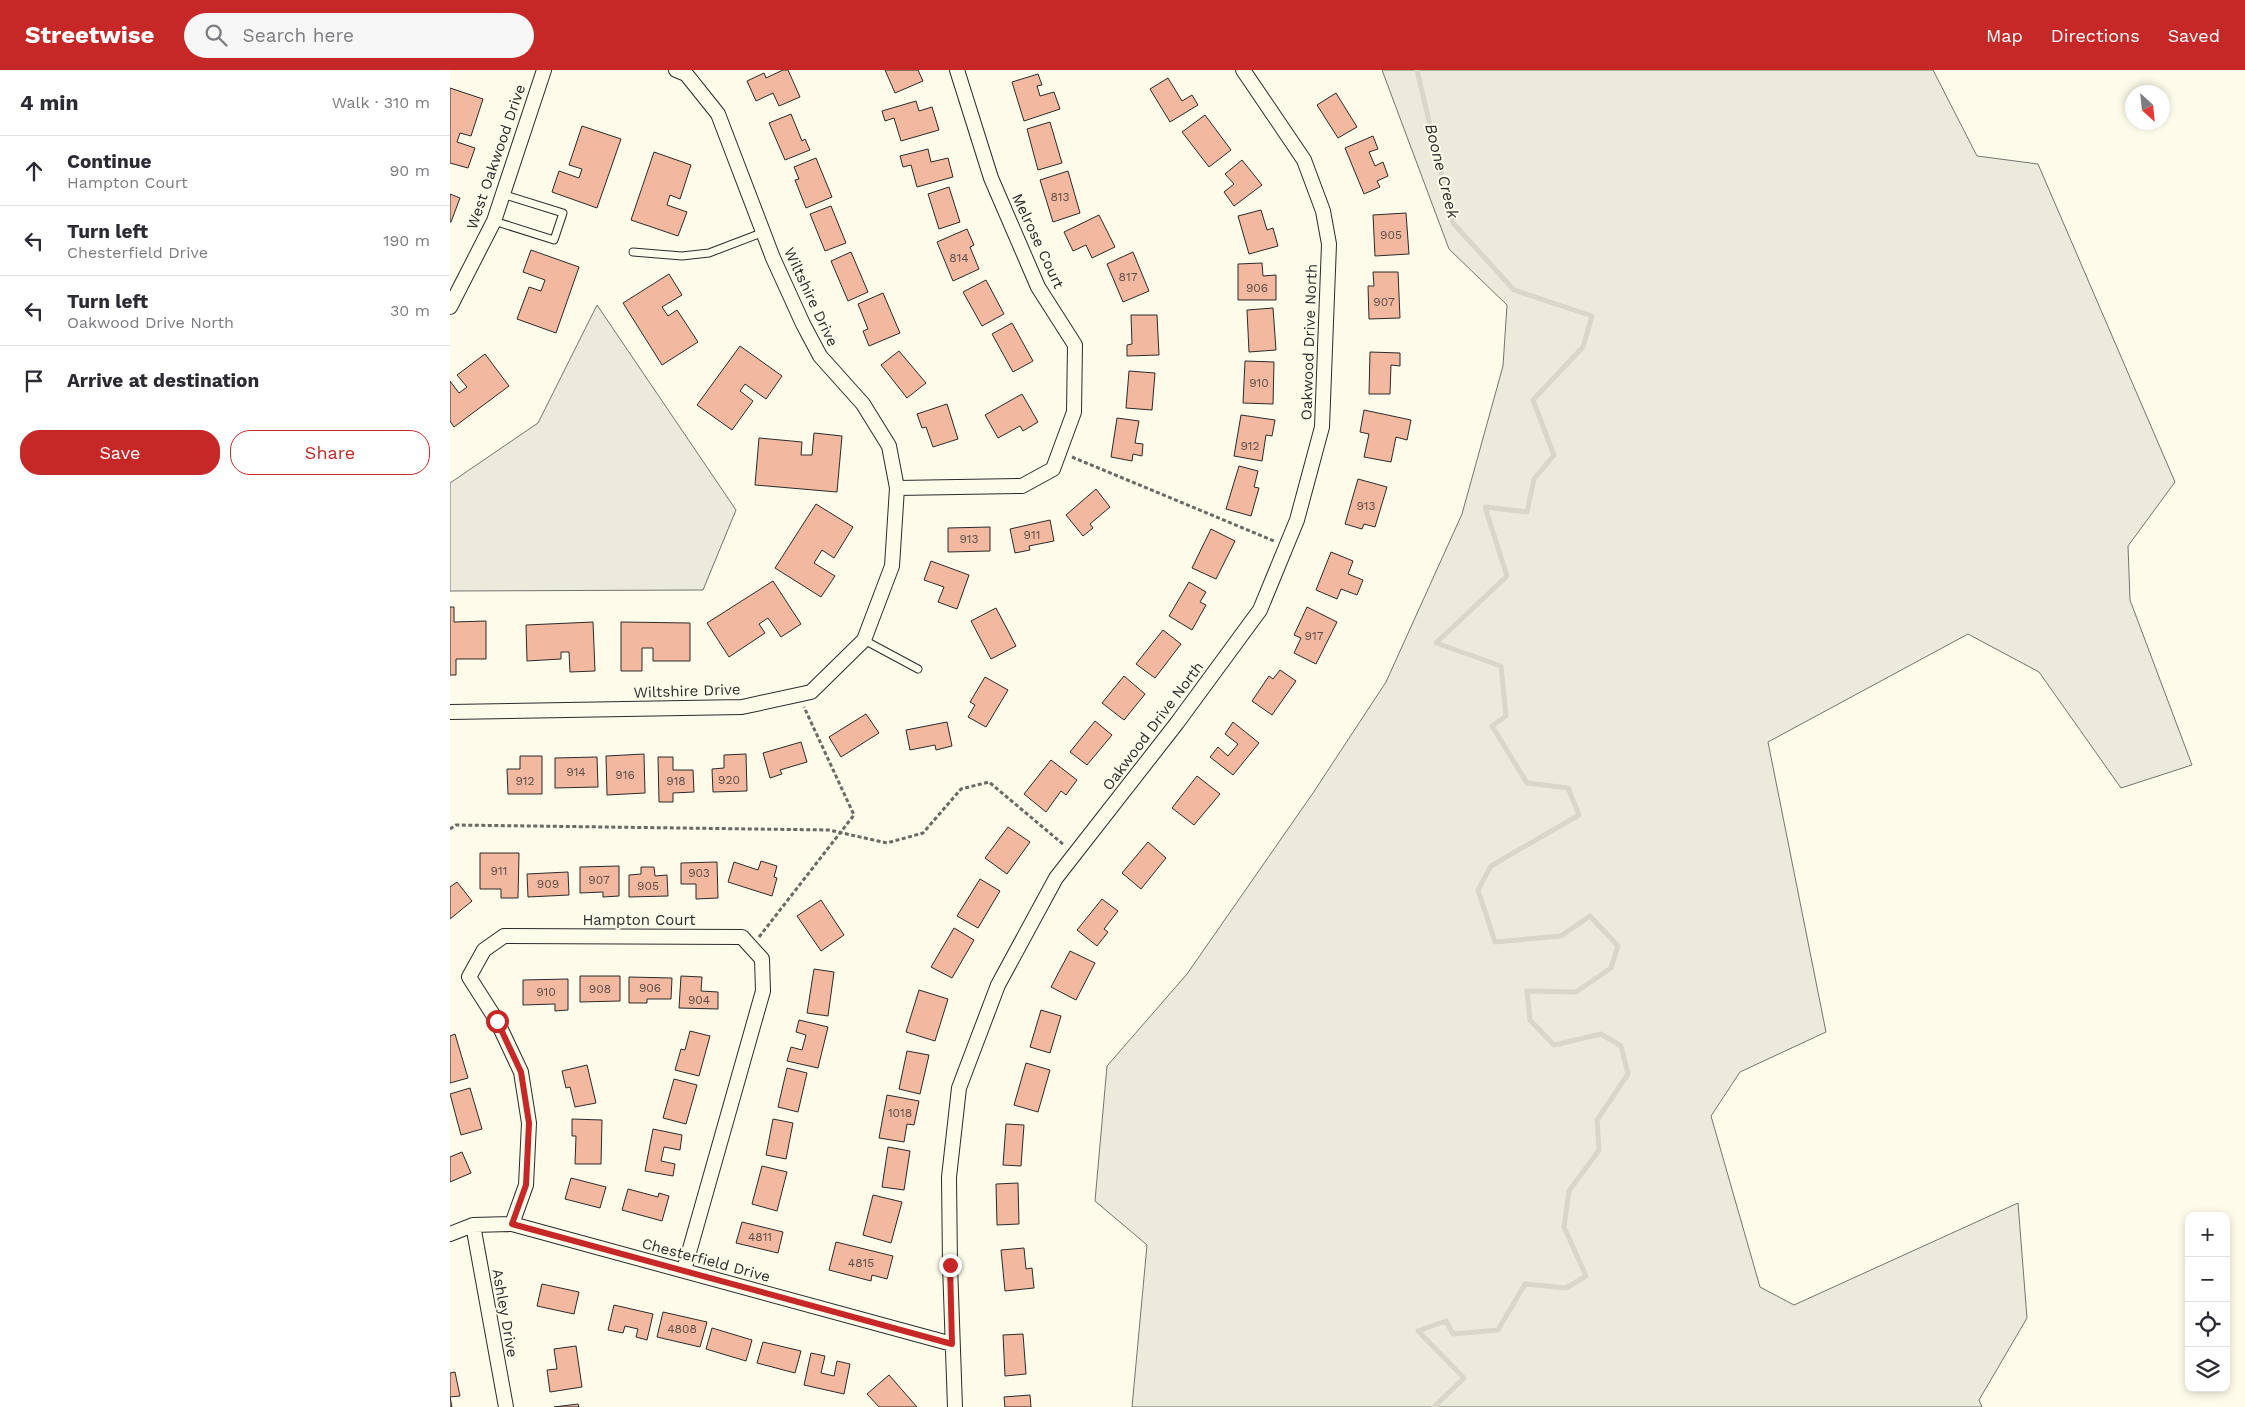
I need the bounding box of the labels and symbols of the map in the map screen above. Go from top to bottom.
street label: West Oakwood Drive [463,82,529,232]
north arrow [2125,85,2170,130]
water label: Boone Creek [1421,122,1463,222]
house number: 813 [1050,190,1070,204]
street label: Melrose Court [1008,191,1068,292]
house number: 905 [1380,228,1402,242]
street label: Wiltshire Drive [780,245,842,349]
house number: 814 [949,251,969,265]
street label: Oakwood Drive North [1297,263,1321,421]
house number: 817 [1119,270,1138,284]
house number: 906 [1246,281,1268,295]
house number: 907 [1373,295,1395,309]
house number: 910 [1249,376,1269,390]
house number: 912 [1240,439,1260,453]
house number: 913 [1356,499,1376,513]
house number: 911 [1024,528,1040,542]
house number: 913 [959,532,979,546]
house number: 917 [1305,629,1324,643]
street label: Oakwood Drive North [1099,658,1207,794]
street label: Wiltshire Drive [633,680,741,702]
house number: 914 [566,765,586,779]
house number: 916 [615,768,635,782]
house number: 920 [718,773,740,787]
house number: 912 [515,774,535,788]
house number: 918 [666,774,686,788]
house number: 911 [491,864,507,878]
house number: 903 [688,866,710,880]
house number: 907 [588,873,610,887]
house number: 909 [537,877,559,891]
house number: 905 [637,879,659,893]
street label: Hampton Court [582,911,696,929]
house number: 906 [639,981,661,995]
house number: 908 [589,982,611,996]
house number: 910 [536,985,556,999]
house number: 904 [688,993,710,1007]
route start [486,1010,509,1033]
house number: 1018 [888,1106,912,1120]
house number: 4811 [748,1230,772,1244]
street label: Chesterfield Drive [640,1234,772,1286]
route end [939,1254,962,1277]
house number: 4815 [848,1256,874,1270]
street label: Ashley Drive [488,1267,522,1359]
house number: 4808 [667,1322,697,1336]

